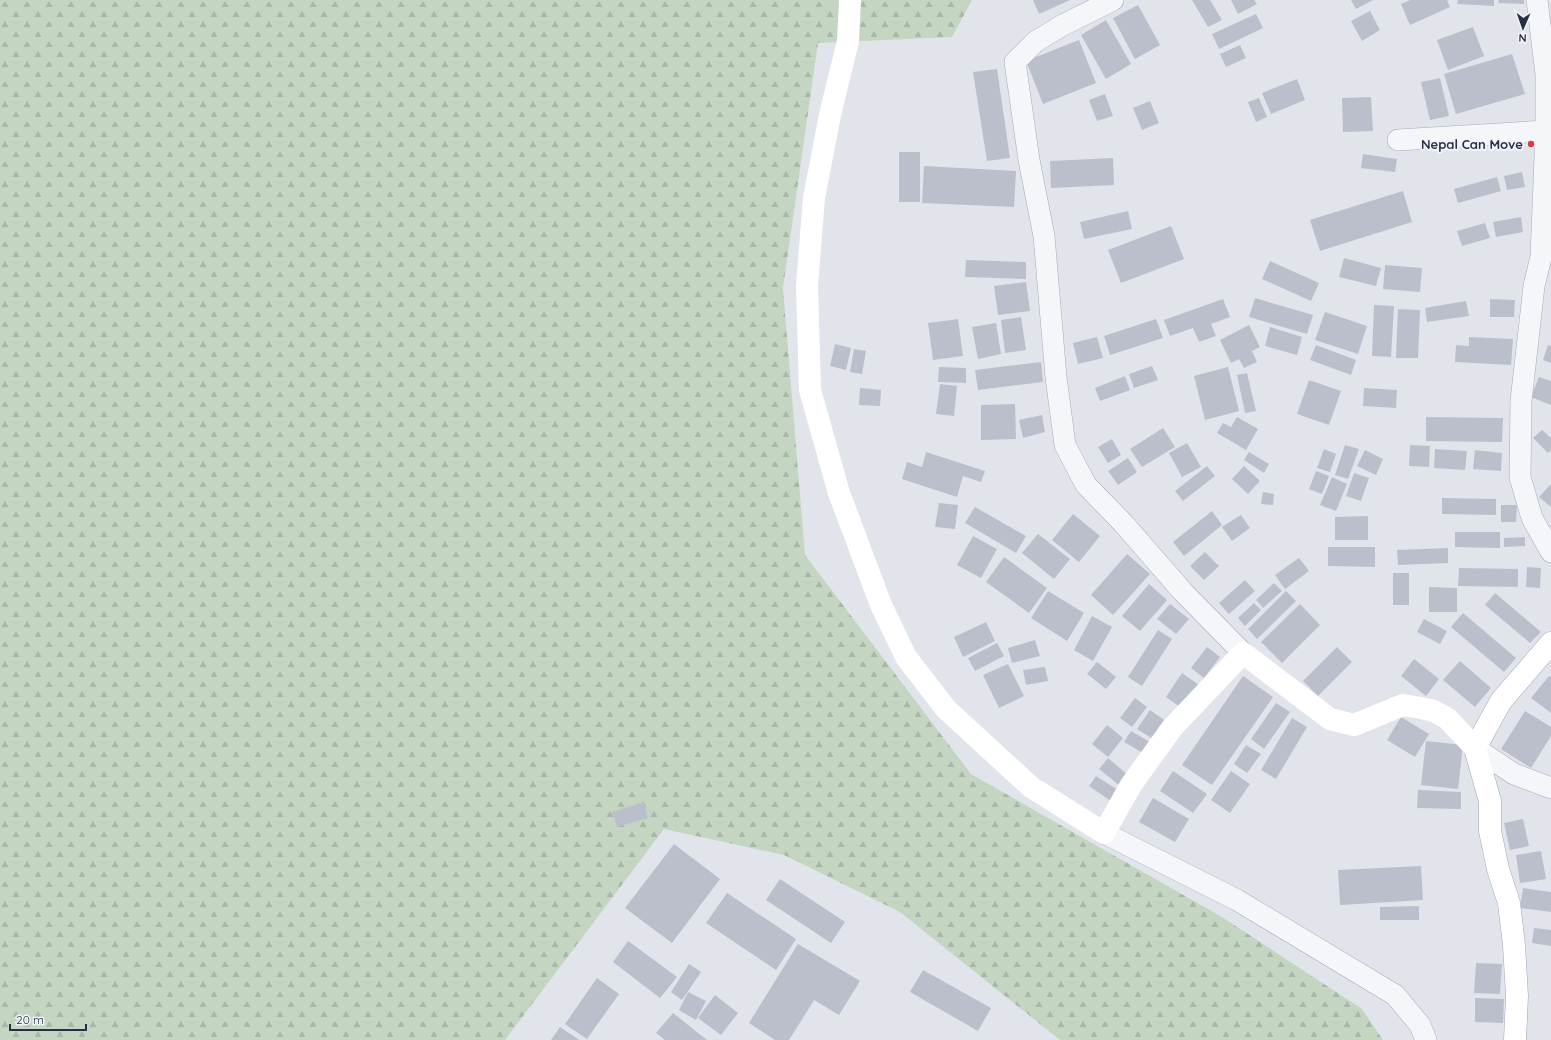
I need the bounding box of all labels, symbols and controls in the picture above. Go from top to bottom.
north arrow [1503,8,1543,48]
text: N [1518,31,1527,45]
place label: Nepal Can Move [1421,136,1523,152]
marker: Nepal Can Move [1526,139,1536,149]
scale bar [10,1006,86,1032]
text: 20 m [16,1012,44,1027]

